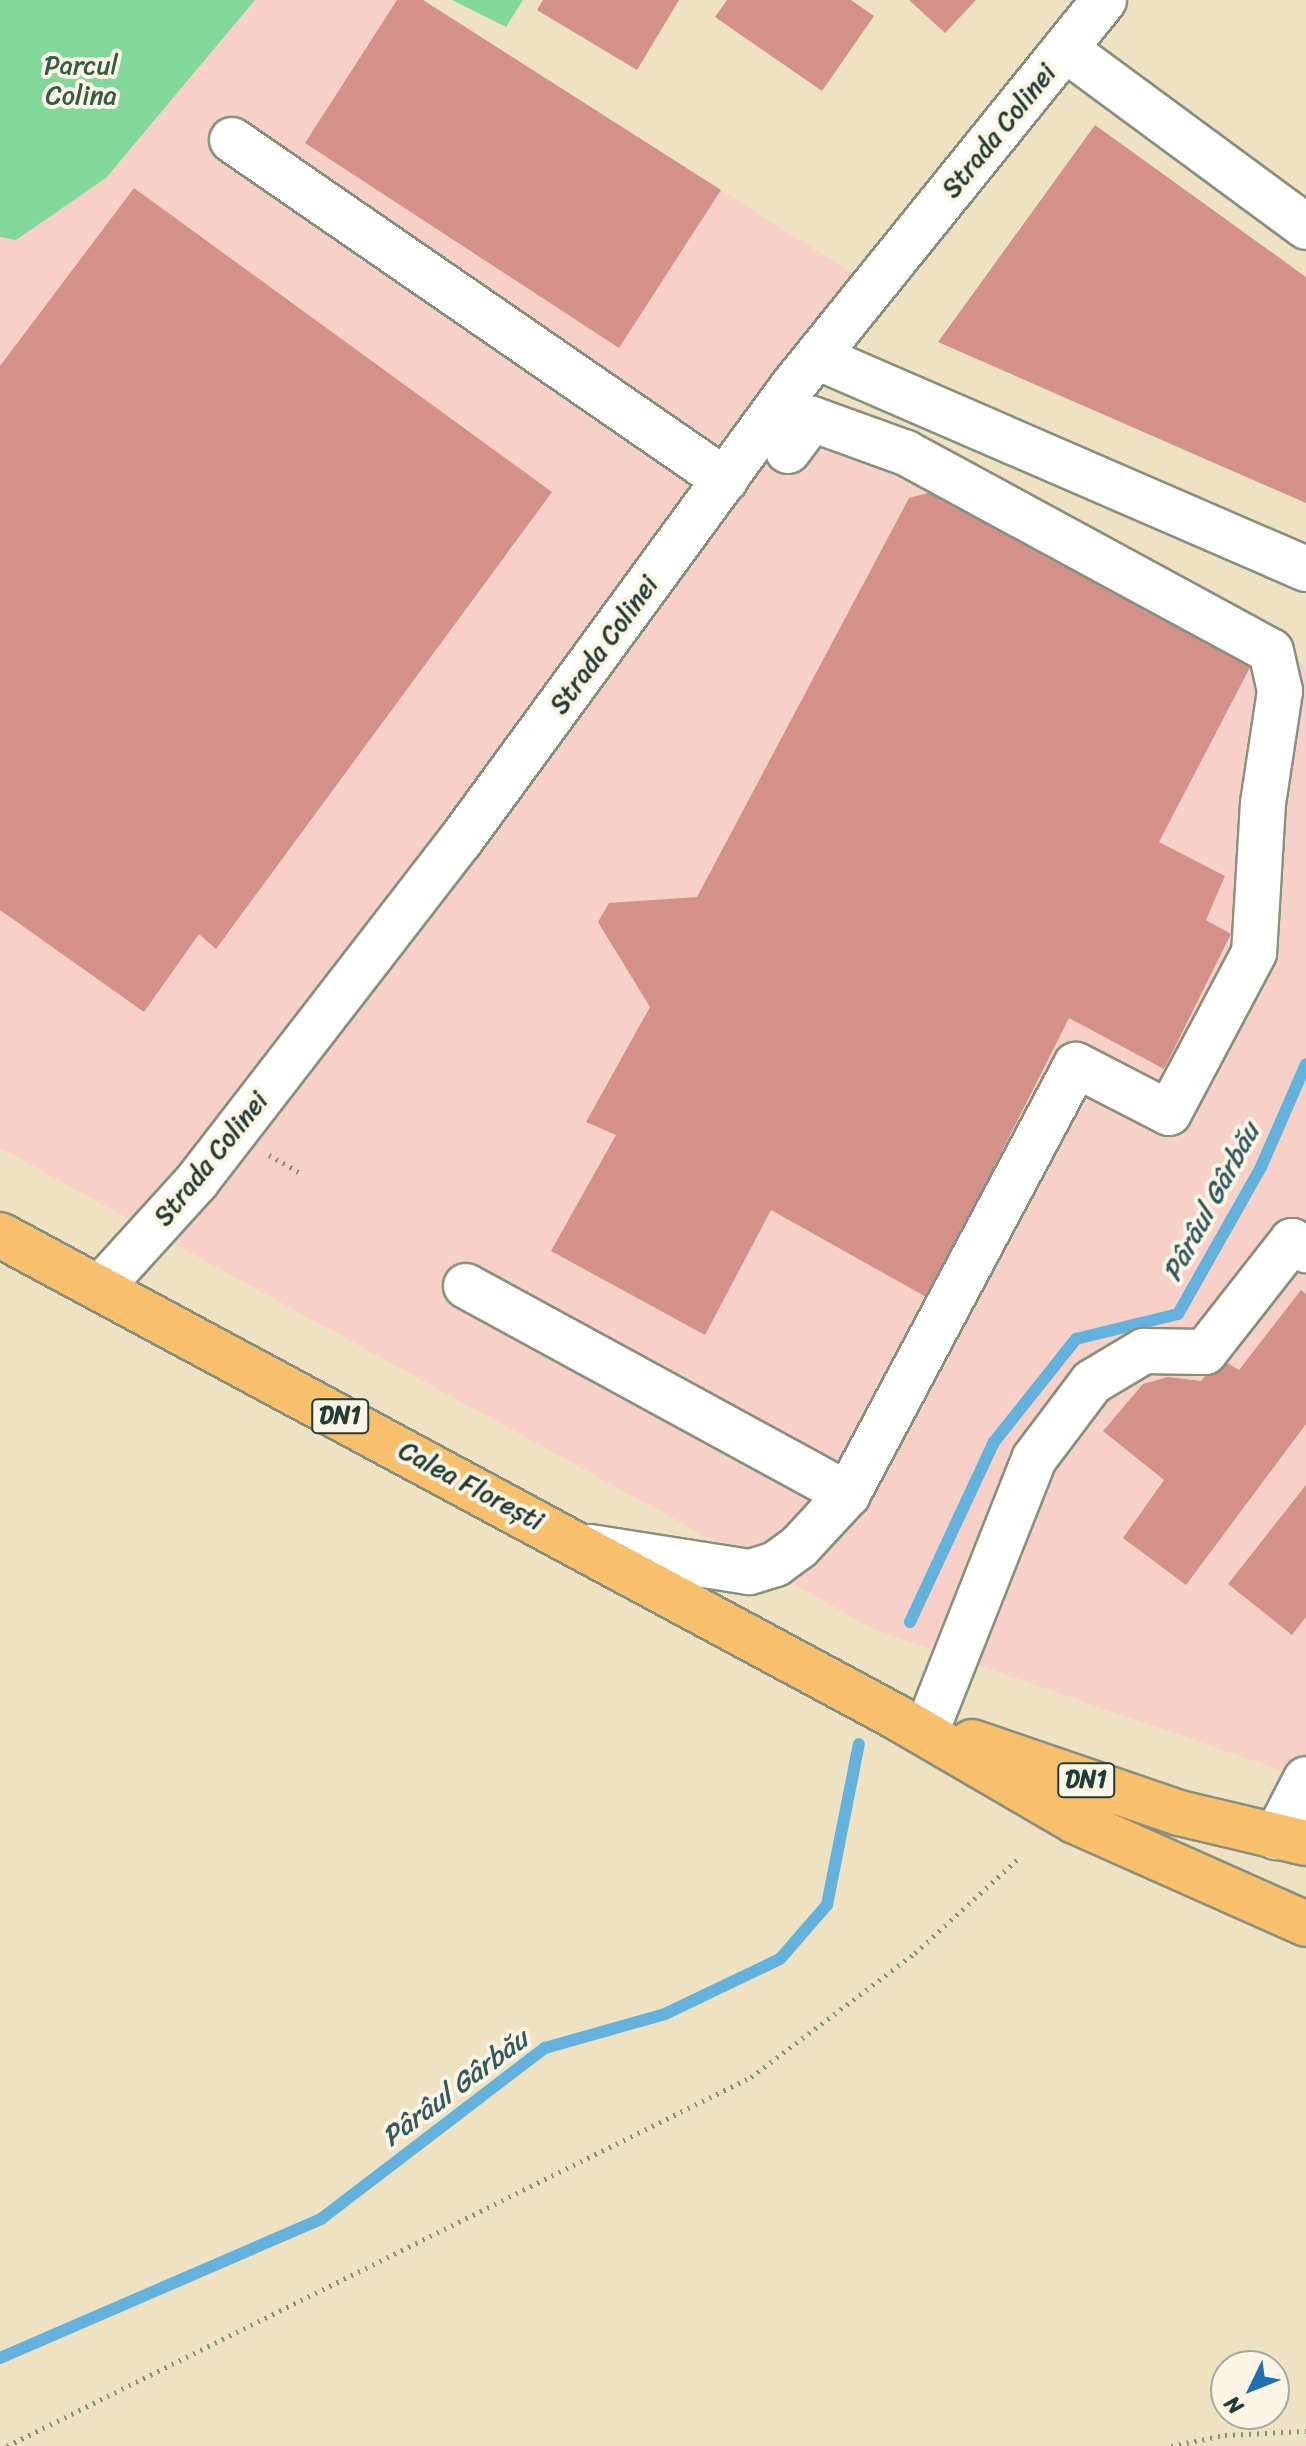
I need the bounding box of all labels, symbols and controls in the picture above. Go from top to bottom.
park label: Parcul Colina [44,50,118,112]
street label: Strada Colinei [936,58,1062,204]
street label: Strada Colinei [544,570,664,720]
street label: Strada Colinei [148,1086,274,1232]
water label: Pârâul Gârbău [1155,1117,1267,1287]
road number: DN1 [310,1396,370,1436]
street label: Calea Florești [394,1435,548,1537]
road number: DN1 [1056,1760,1116,1800]
water label: Pârâul Gârbău [375,2022,535,2154]
north arrow [1210,2350,1290,2430]
text: N [1214,2386,1253,2424]

